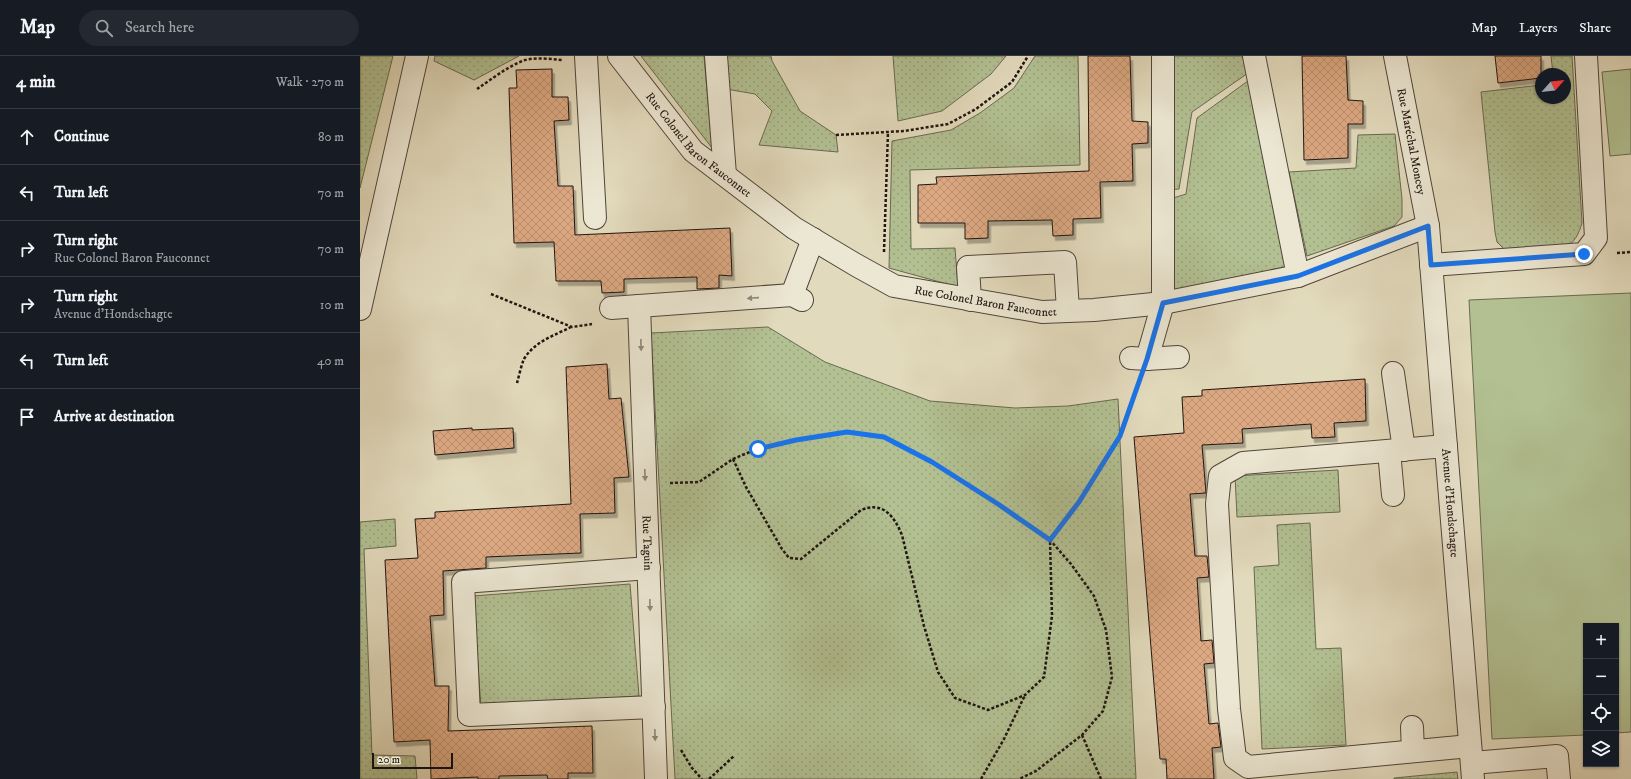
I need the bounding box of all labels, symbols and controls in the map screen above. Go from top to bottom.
search box [79,10,359,46]
text: Map [20,16,55,39]
icon: search [93,17,115,39]
text: Search here [125,18,194,37]
text: Map [1471,19,1497,37]
text: Layers [1519,19,1557,37]
text: Share [1579,19,1611,37]
north arrow [1535,68,1571,104]
text: 4 min [16,71,55,93]
text: Walk · 270 m [276,74,344,90]
street label: Rue Maréchal Moncey [1393,87,1429,196]
street label: Rue Colonel Baron Fauconnet [642,90,754,201]
icon: ahead [16,126,38,148]
text: Continue [54,127,109,146]
text: 80 m [318,129,344,145]
icon: left [16,182,38,204]
text: Turn left [54,183,108,202]
text: 70 m [318,185,344,201]
text: Turn right [54,231,117,250]
icon: right [16,238,38,260]
text: 70 m [318,241,344,257]
route end [1575,245,1593,263]
text: Rue Colonel Baron Fauconnet [54,250,210,266]
street label: Rue Colonel Baron Fauconnet [913,283,1057,320]
text: Turn right [54,287,117,306]
icon: right [16,294,38,316]
one-way arrow [747,294,759,301]
text: 10 m [320,297,344,313]
text: Avenue d'Hondschagte [54,306,173,322]
one-way arrow [637,339,644,351]
icon: left [16,350,38,372]
text: Turn left [54,351,108,370]
text: 40 m [317,353,344,369]
icon: arrive [16,406,38,428]
text: Arrive at destination [54,407,174,426]
route start [749,440,767,458]
street label: Avenue d'Hondschagte [1438,448,1462,558]
one-way arrow [642,469,648,482]
street label: Rue Taguin [639,515,656,572]
one-way arrow [647,599,653,612]
map controls [1583,623,1619,767]
button: + [1583,623,1619,659]
button: − [1583,659,1619,695]
button: locate [1583,695,1619,731]
one-way arrow [651,729,658,741]
button: layers [1583,731,1619,767]
scale bar [372,751,453,770]
text: 20 m [378,753,400,767]

